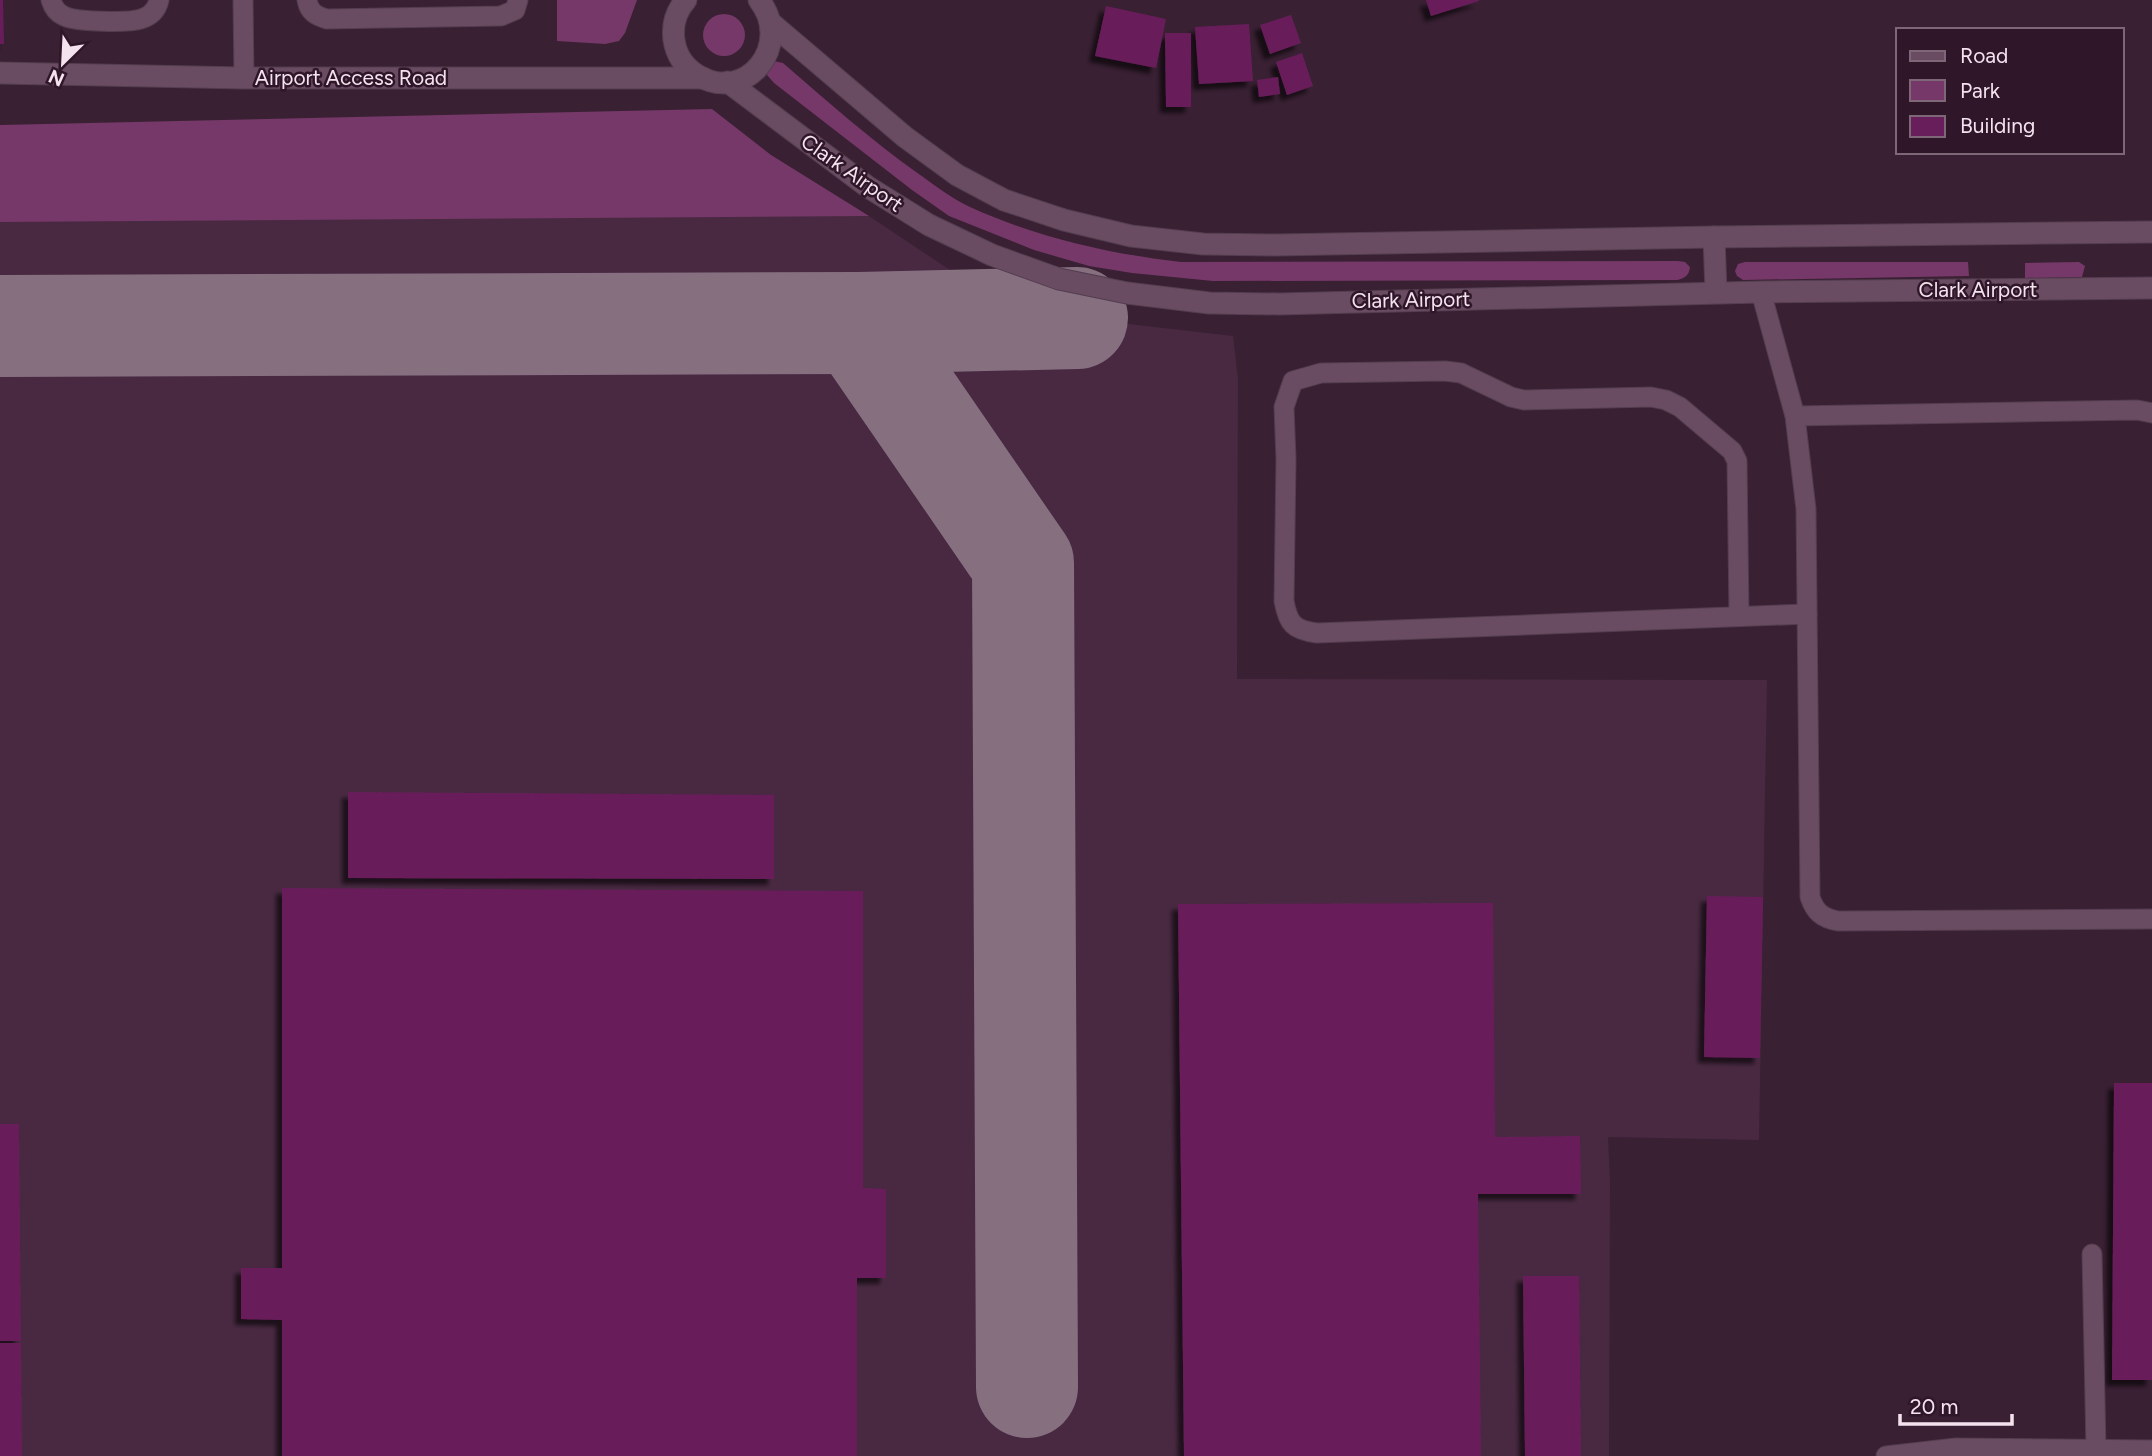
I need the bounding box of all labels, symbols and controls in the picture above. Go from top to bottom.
north arrow [28,28,98,98]
legend [1896,28,2124,154]
text: Road [1960,43,2008,68]
text: N [45,65,68,92]
street label: Airport Access Road [255,65,447,90]
text: Park [1960,78,2001,103]
text: Building [1960,113,2035,138]
street label: Clark Airport [796,128,908,217]
street label: Clark Airport [1919,277,2037,302]
street label: Clark Airport [1351,286,1471,313]
scale bar [1900,1382,2012,1426]
text: 20 m [1910,1394,1958,1419]

